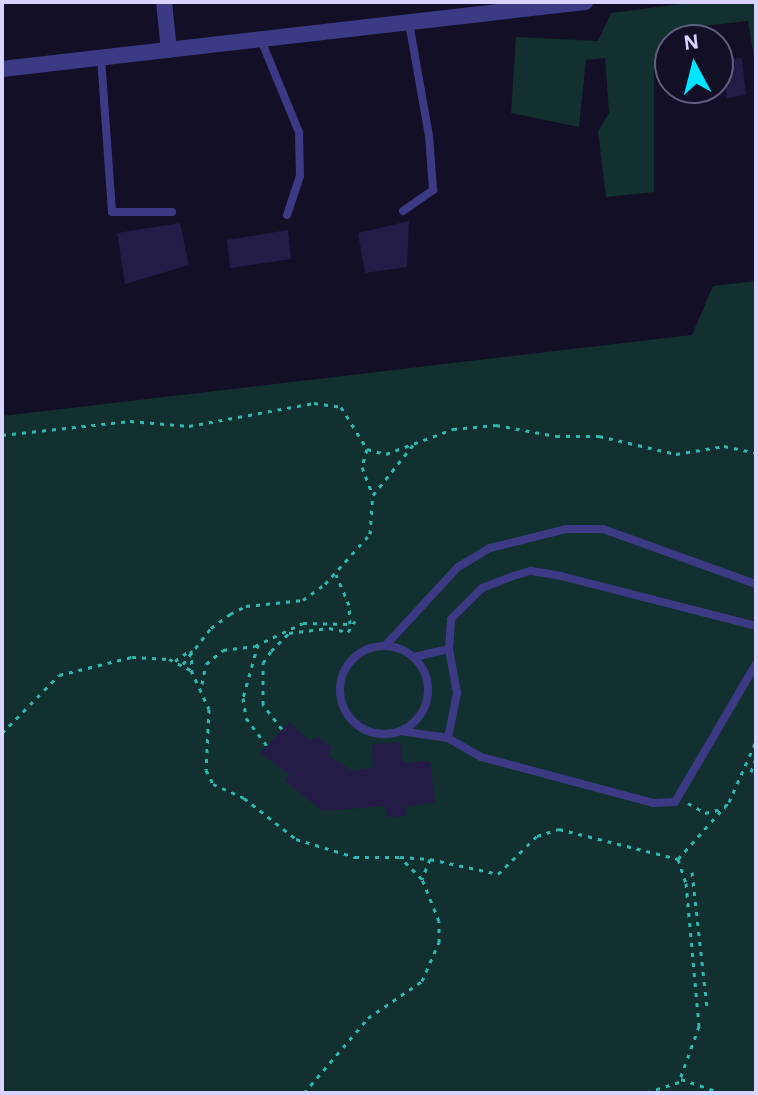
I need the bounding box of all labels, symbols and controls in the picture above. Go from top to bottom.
north arrow [654,24,734,104]
text: N [682,30,700,54]

